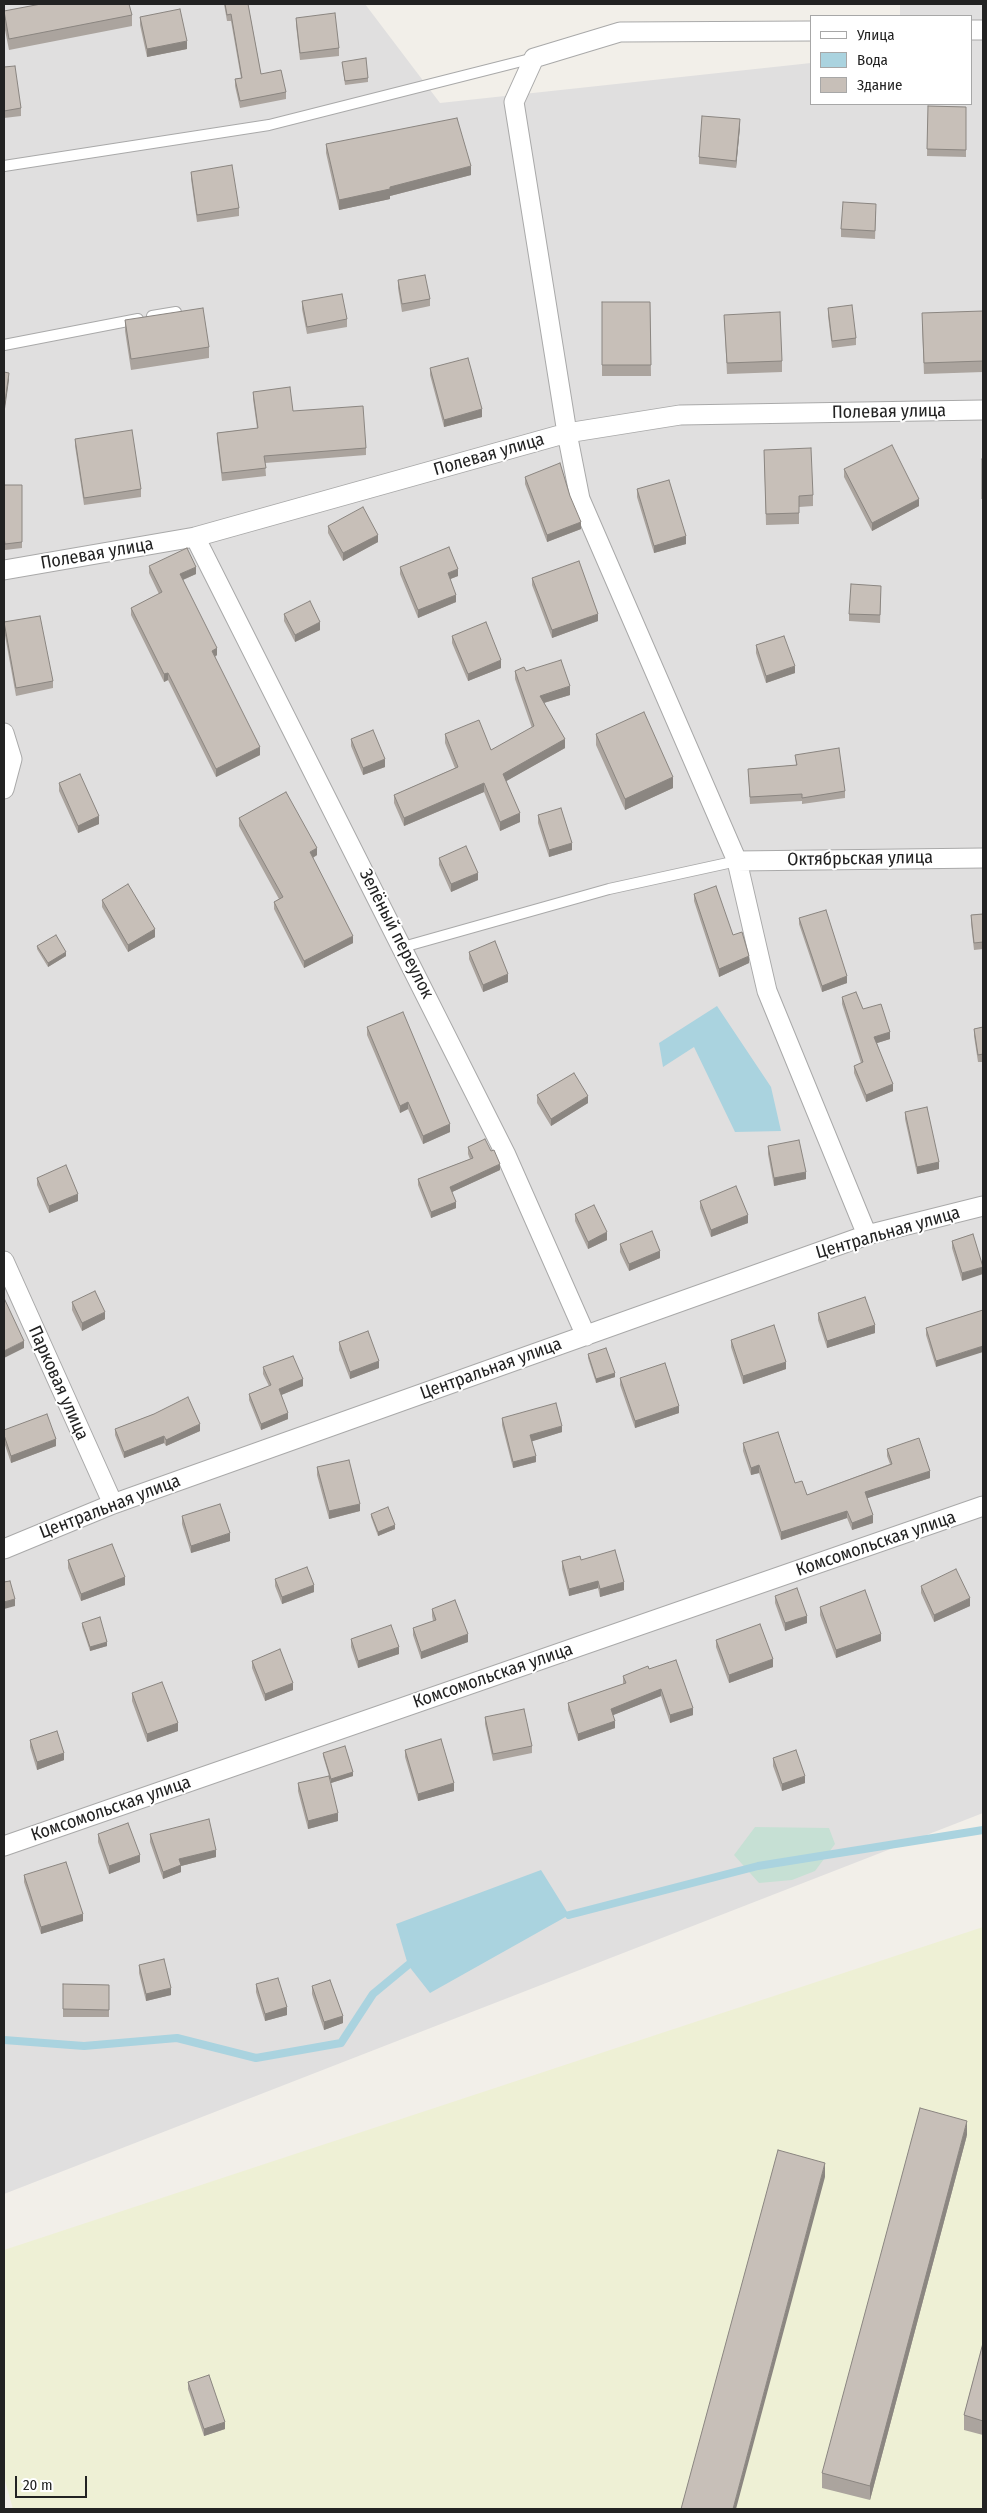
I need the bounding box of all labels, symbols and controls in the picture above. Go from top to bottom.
legend [810,15,972,105]
text: Улица [857,26,895,44]
text: Вода [857,51,888,69]
text: Здание [857,76,903,94]
street label: Полевая улица [832,400,946,424]
street label: Полевая улица [431,429,547,481]
street label: Полевая улица [39,533,155,575]
street label: Октябрьская улица [787,847,933,871]
street label: Зелёный переулок [354,866,438,1002]
street label: Центральная улица [813,1202,963,1264]
street label: Парковая улица [23,1322,93,1444]
street label: Центральная улица [417,1333,565,1405]
street label: Центральная улица [37,1470,183,1544]
street label: Комсомольская улица [793,1507,959,1581]
street label: Комсомольская улица [410,1639,576,1713]
street label: Комсомольская улица [28,1772,194,1846]
scale bar [18,2466,90,2498]
text: 20 m [23,2476,53,2494]

